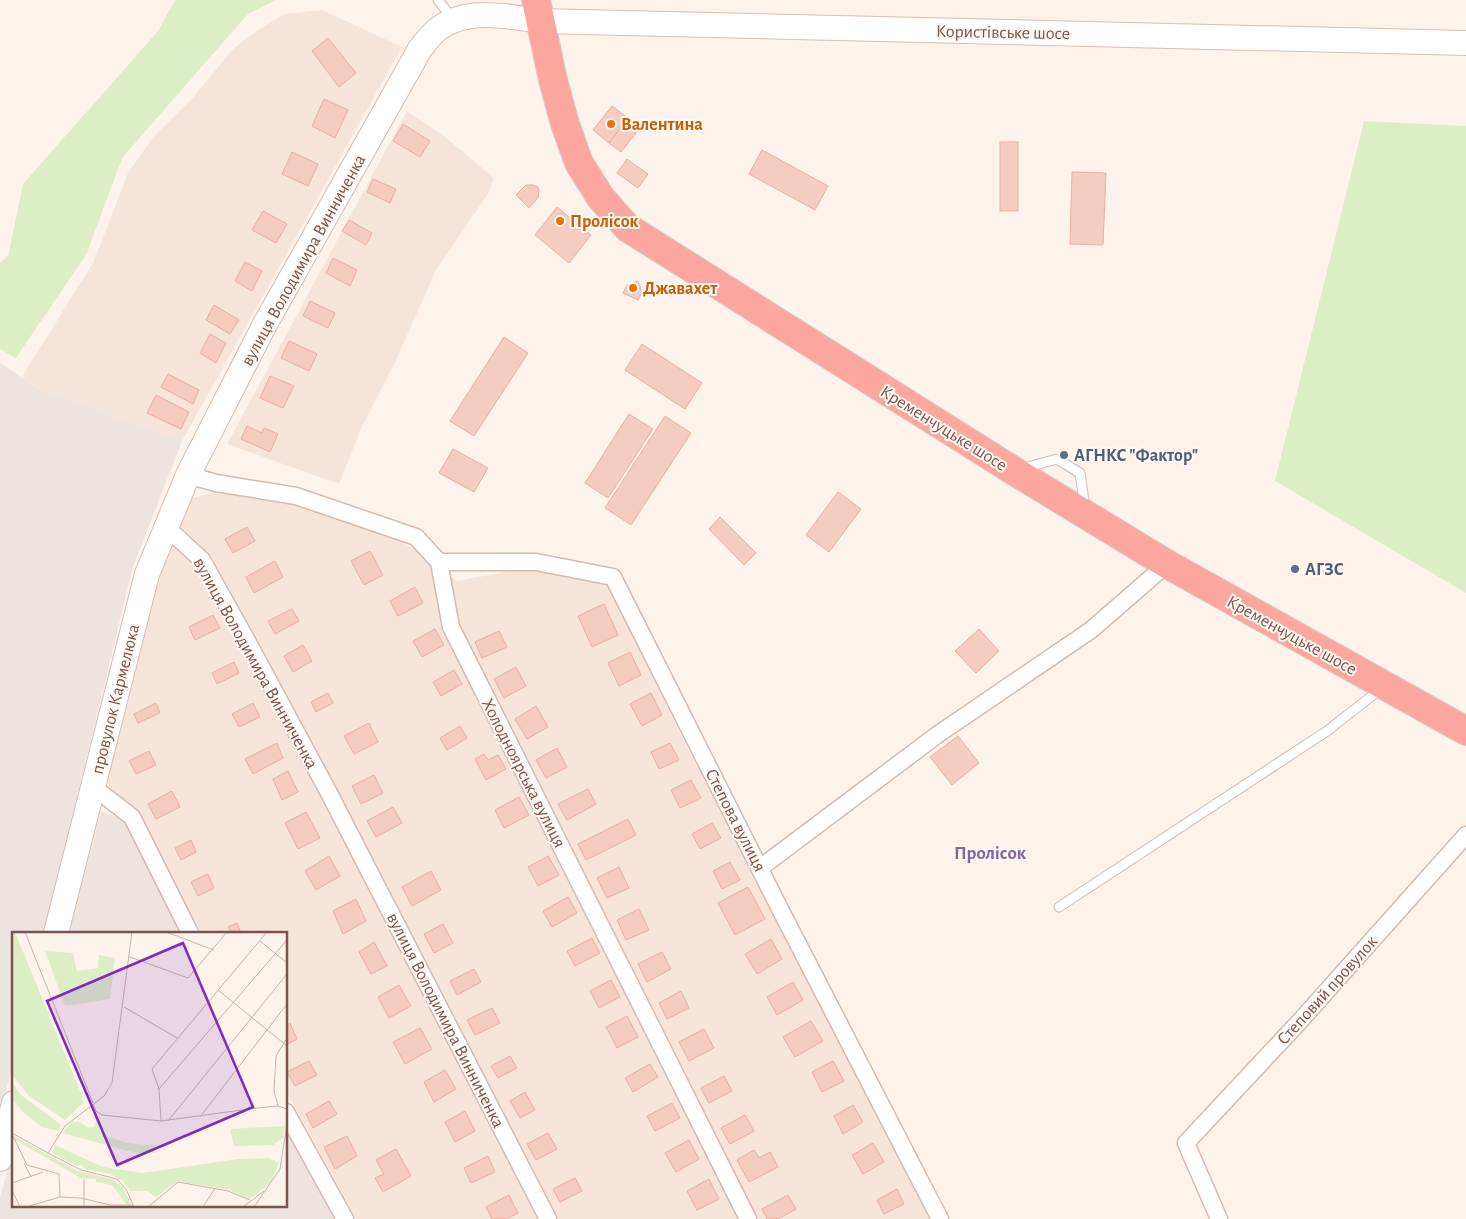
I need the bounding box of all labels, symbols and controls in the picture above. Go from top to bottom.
street label: Користівське шосе [936,23,1070,43]
place label: Валентина [621,116,703,134]
marker: Валентина [605,118,617,130]
street label: вулиця Володимира Винниченка [238,152,370,369]
place label: Пролісок [570,213,638,231]
marker: Пролісок [554,215,566,227]
place label: Джавахет [643,280,718,298]
marker: Джавахет [627,282,639,294]
street label: Кременчуцьке шосе [877,383,1010,475]
place label: АГНКС "Фактор" [1074,447,1198,465]
marker: АГНКС "Фактор" [1058,449,1070,461]
street label: вулиця Володимира Винниченка [189,555,321,772]
place label: АГЗС [1305,561,1344,579]
marker: АГЗС [1289,563,1301,575]
street label: Кременчуцьке шосе [1223,593,1360,679]
street label: провулок Кармелюка [89,622,143,776]
street label: Холодноярська вулиця [478,696,569,851]
street label: Степова вулиця [701,766,769,875]
district label: Пролісок [954,844,1027,863]
street label: вулиця Володимира Винниченка [383,910,507,1131]
inset map [12,932,288,1206]
street label: Степовий провулок [1274,932,1382,1049]

